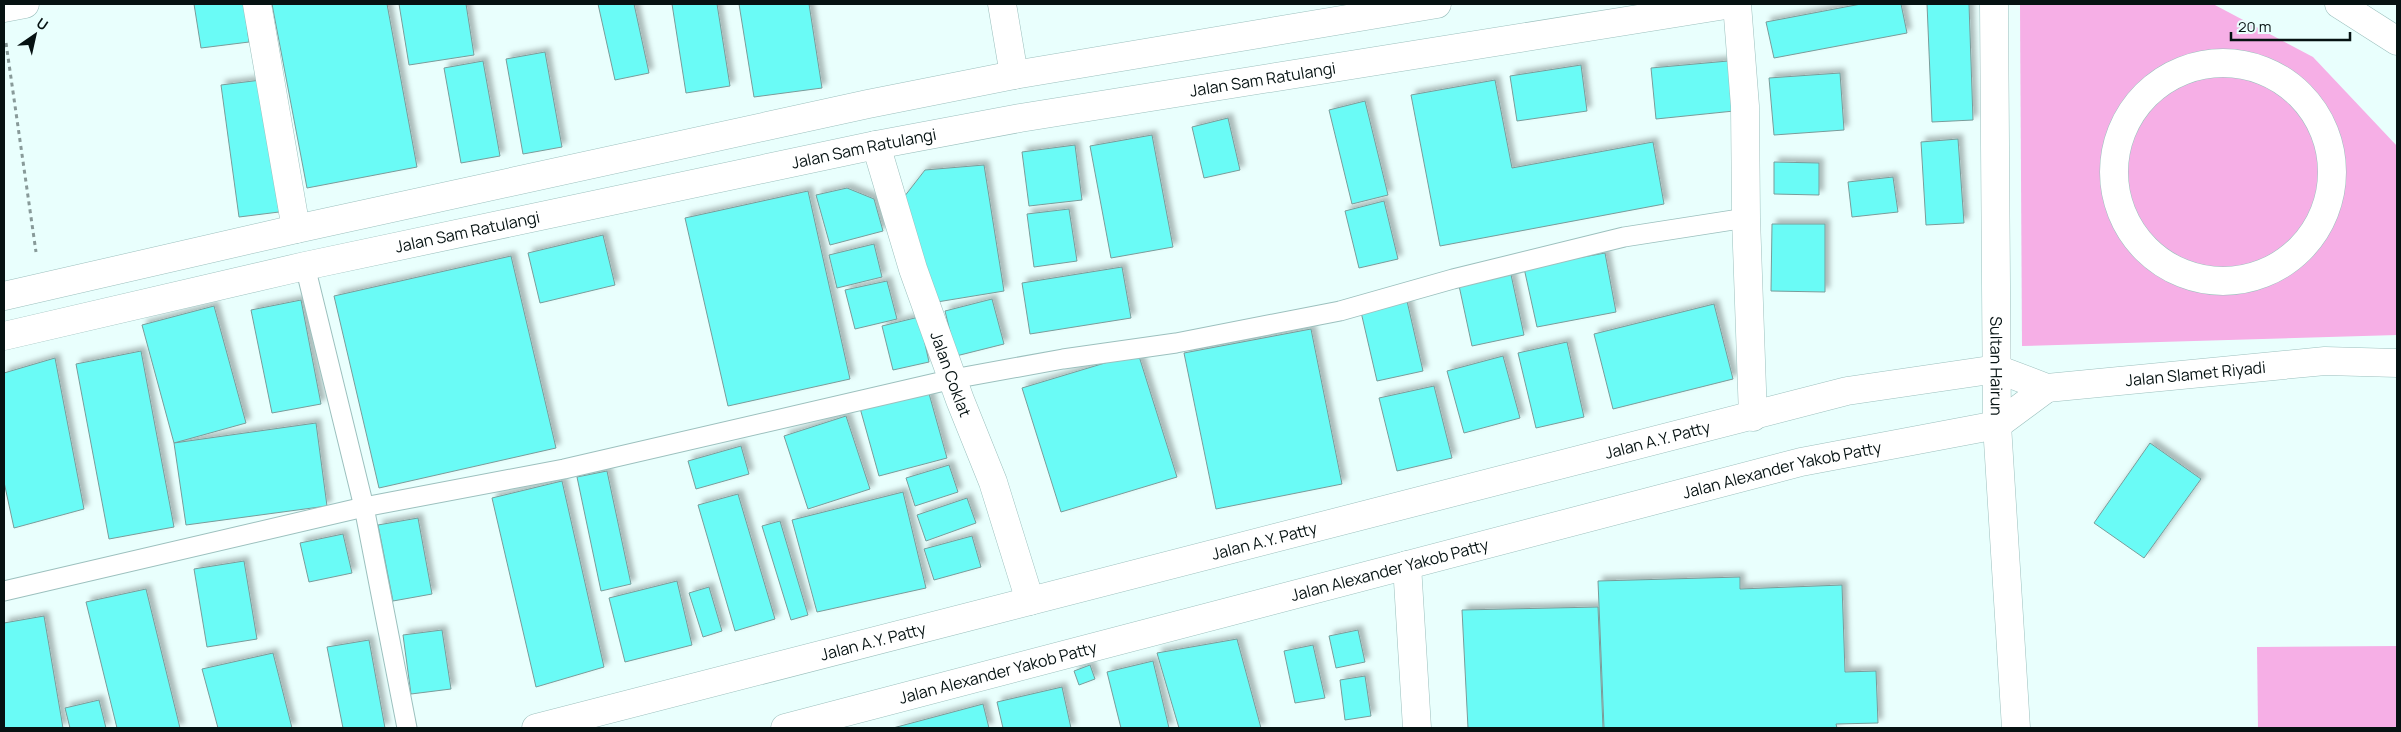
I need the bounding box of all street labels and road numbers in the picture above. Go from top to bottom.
street label: Jalan Sam Ratulangi [1188,57,1337,102]
street label: Jalan Sam Ratulangi [789,123,938,174]
street label: Jalan Sam Ratulangi [393,206,542,258]
street label: Sultan Hairun [1985,316,2008,416]
street label: Jalan Coklat [925,328,977,420]
street label: Jalan Slamet Riyadi [2124,356,2267,391]
street label: Jalan A.Y. Patty [1602,415,1713,464]
street label: Jalan Alexander Yakob Patty [1680,436,1884,504]
street label: Jalan A.Y. Patty [1209,517,1320,565]
street label: Jalan Alexander Yakob Patty [1288,533,1492,606]
street label: Jalan A.Y. Patty [818,617,929,665]
street label: Jalan Alexander Yakob Patty [896,636,1100,709]

